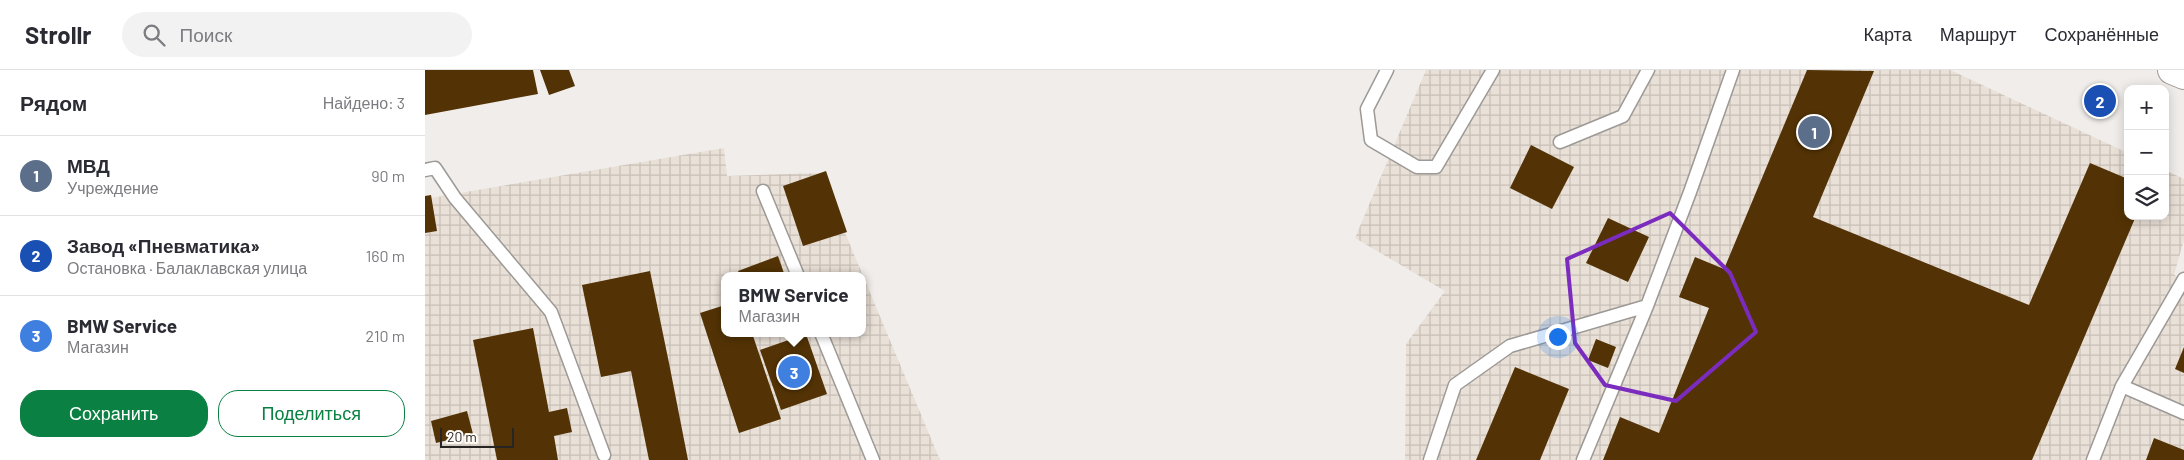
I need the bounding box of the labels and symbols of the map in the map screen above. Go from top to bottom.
pin: 2 [2084,82,2116,120]
pin: 1 [1798,113,1830,151]
your location [1545,324,1571,350]
pin: 3 [778,353,810,391]
scale bar [440,425,514,448]

